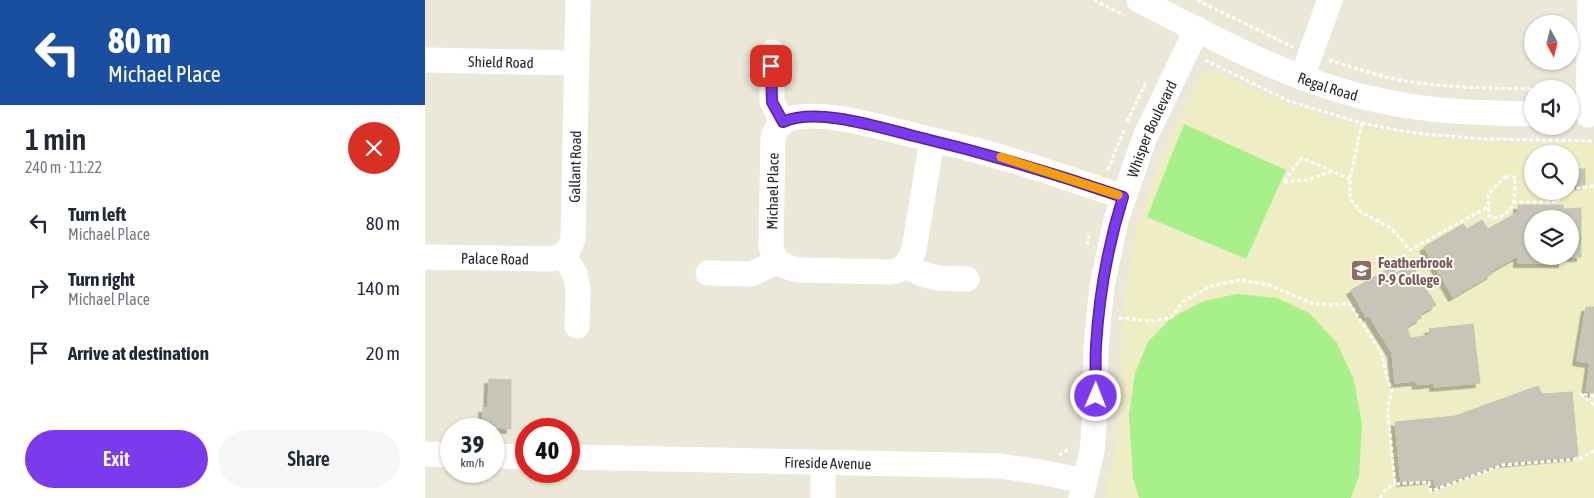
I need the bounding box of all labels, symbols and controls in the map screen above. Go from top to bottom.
north arrow [1524,15,1579,70]
map controls [1524,15,1579,265]
icon: left [25,20,90,85]
text: 80 m [108,20,171,60]
pin [750,45,792,87]
street label: Shield Road [468,52,534,71]
icon: arrive [757,52,785,80]
text: Michael Place [108,61,221,87]
street label: Regal Road [1296,68,1360,104]
street label: Whisper Boulevard [1123,78,1179,179]
button: sound [1524,80,1579,135]
text: 1 min [25,122,86,156]
button: close [348,122,400,174]
street label: Gallant Road [565,130,584,203]
button: search [1524,145,1579,200]
street label: Michael Place [763,152,781,230]
text: 240 m · 11:22 [25,158,102,176]
text: Turn left [68,203,126,225]
icon: left [25,209,53,237]
button: layers [1524,210,1579,265]
text: 80 m [366,212,400,234]
text: Michael Place [68,225,150,243]
street label: Palace Road [461,249,529,267]
place label: Featherbrook P-9 College [1378,254,1453,288]
school or university icon: Featherbrook P-9 College [1350,259,1374,283]
text: Turn right [68,268,135,290]
icon: right [25,274,53,302]
text: 140 m [357,277,400,299]
text: Michael Place [68,290,150,308]
icon: arrive [25,339,53,367]
text: Arrive at destination [68,342,209,364]
text: 20 m [366,342,400,364]
position arrow [1069,369,1121,421]
speed limit sign: 40 [515,418,580,483]
button: Exit [25,430,208,488]
button: Share [218,430,400,488]
text: 39 [461,430,484,458]
street label: Fireside Avenue [784,453,872,472]
text: km/h [461,456,484,470]

